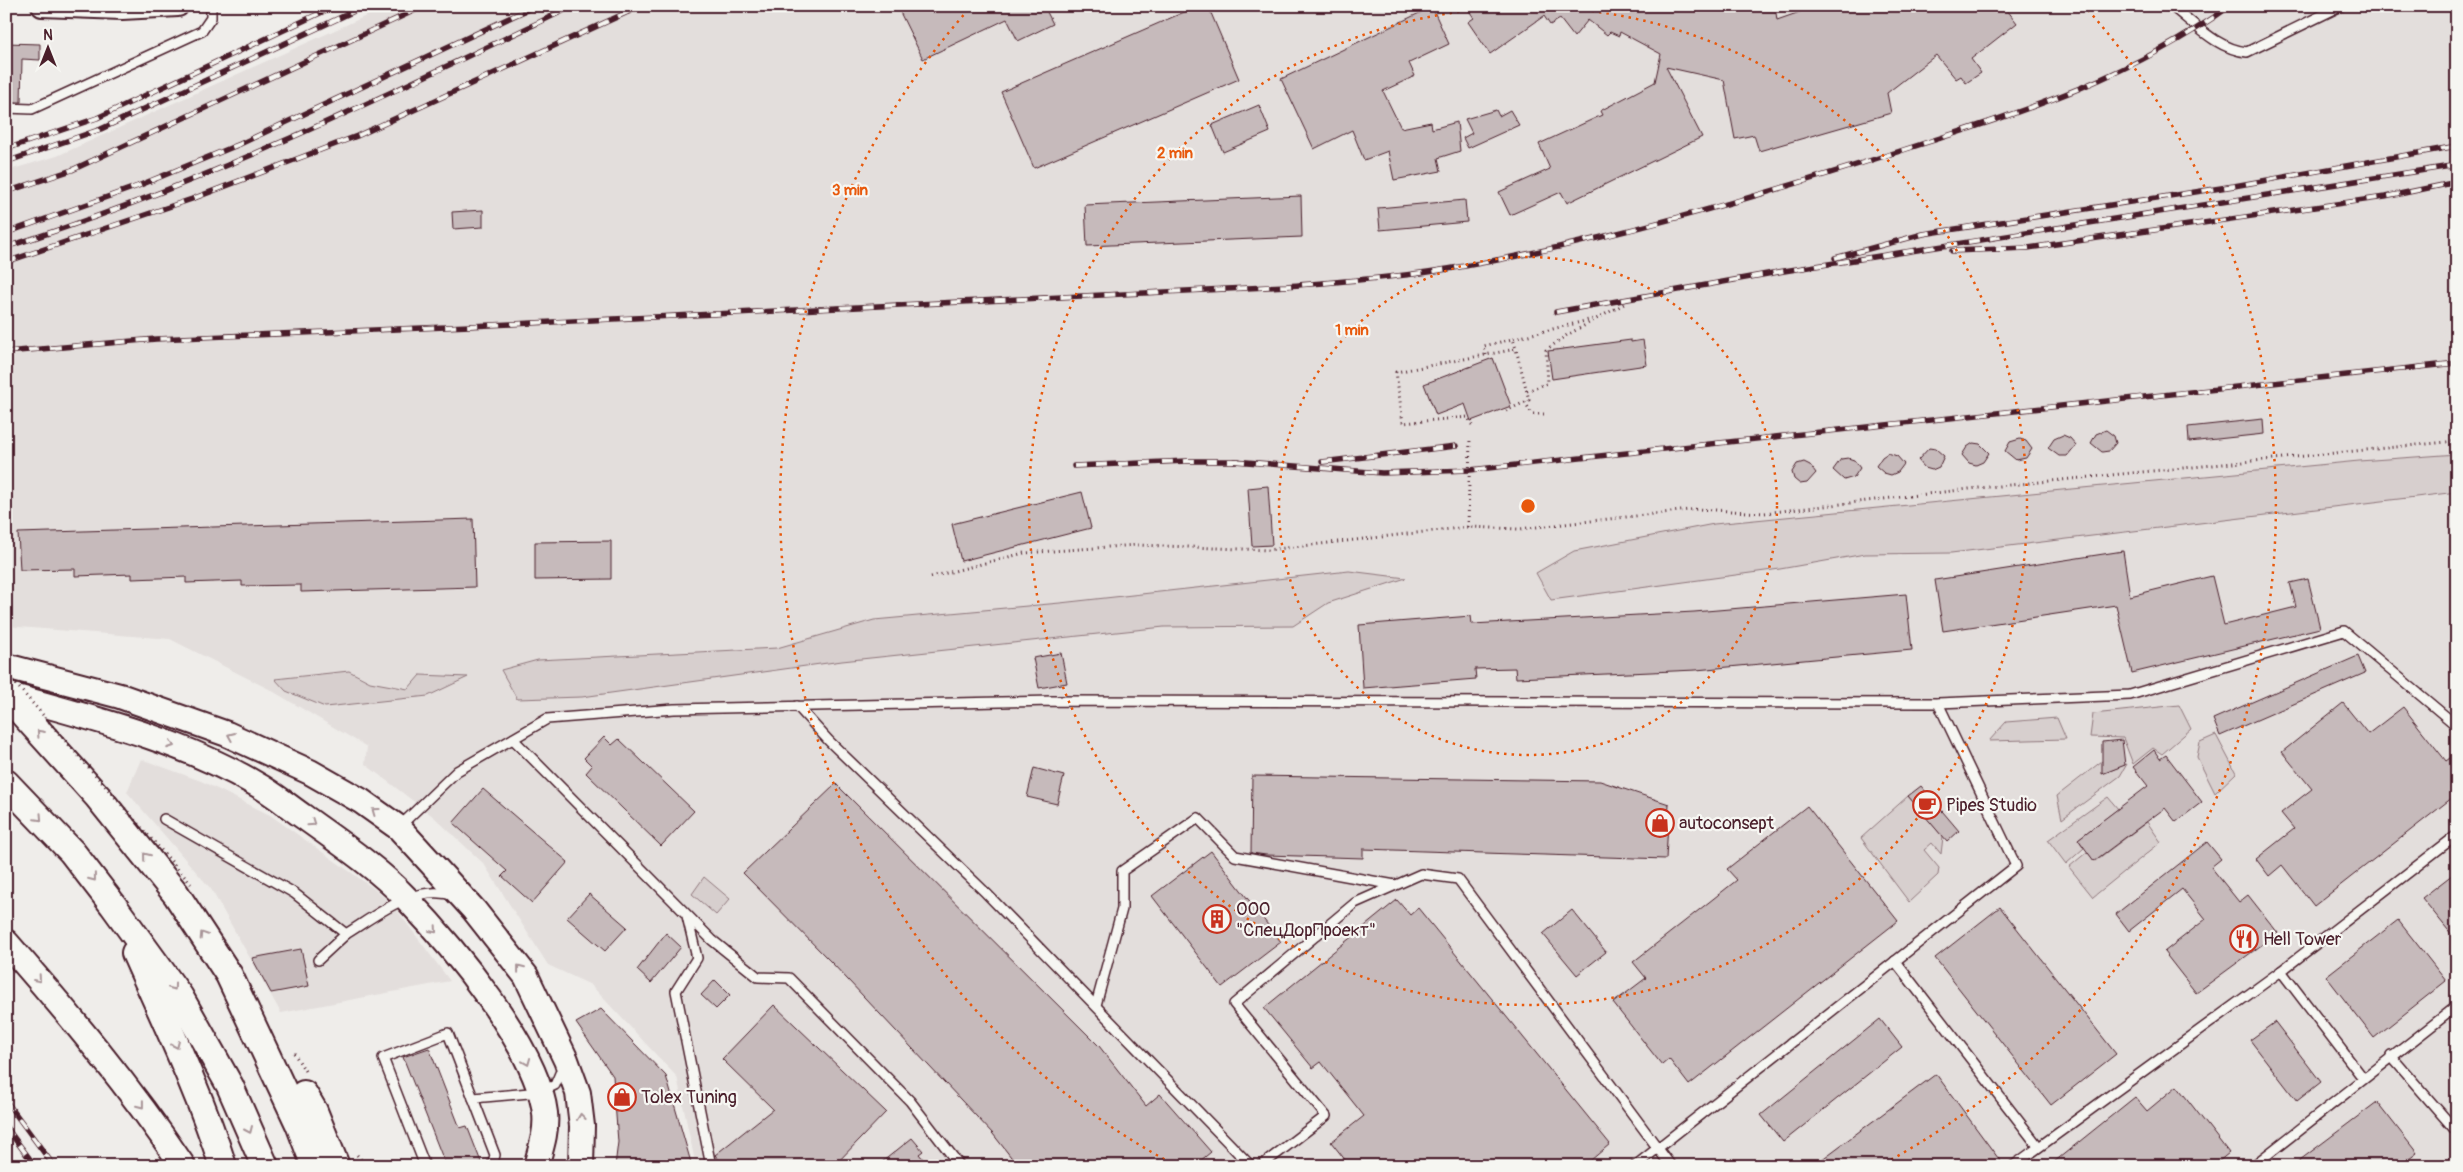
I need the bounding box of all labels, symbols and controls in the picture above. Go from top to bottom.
north arrow [22,22,72,72]
text: N [43,27,53,44]
text: 2 min [1157,144,1193,163]
text: 3 min [832,181,868,200]
text: 1 min [1335,321,1369,340]
centre of rings [1519,497,1537,515]
one-way arrow [37,729,46,738]
one-way arrow [227,732,236,742]
one-way arrow [166,739,175,749]
cafe icon: Pipes Studio [1912,790,1942,820]
place label: Pipes Studio [1946,794,2037,817]
one-way arrow [371,808,381,817]
shop icon: autoconsept [1645,808,1675,838]
one-way arrow [33,812,42,821]
place label: autoconsept [1679,812,1775,835]
one-way arrow [307,817,316,826]
one-way arrow [143,853,151,862]
one-way arrow [87,873,96,882]
place label: ООО "СпецДорПроект" [1236,898,1376,942]
building icon: ООО "СпецДорПроект" [1202,904,1232,934]
one-way arrow [428,924,436,933]
restaurant icon: Hell Tower [2229,924,2259,954]
place label: Hell Tower [2263,928,2342,951]
one-way arrow [199,931,209,940]
one-way arrow [517,965,525,974]
one-way arrow [33,974,42,983]
one-way arrow [167,981,176,991]
one-way arrow [169,1040,180,1049]
one-way arrow [521,1057,532,1066]
shop icon: Tolex Tuning [607,1082,637,1112]
place label: Tolex Tuning [641,1086,737,1109]
one-way arrow [135,1099,144,1109]
one-way arrow [576,1113,587,1121]
one-way arrow [243,1125,254,1134]

